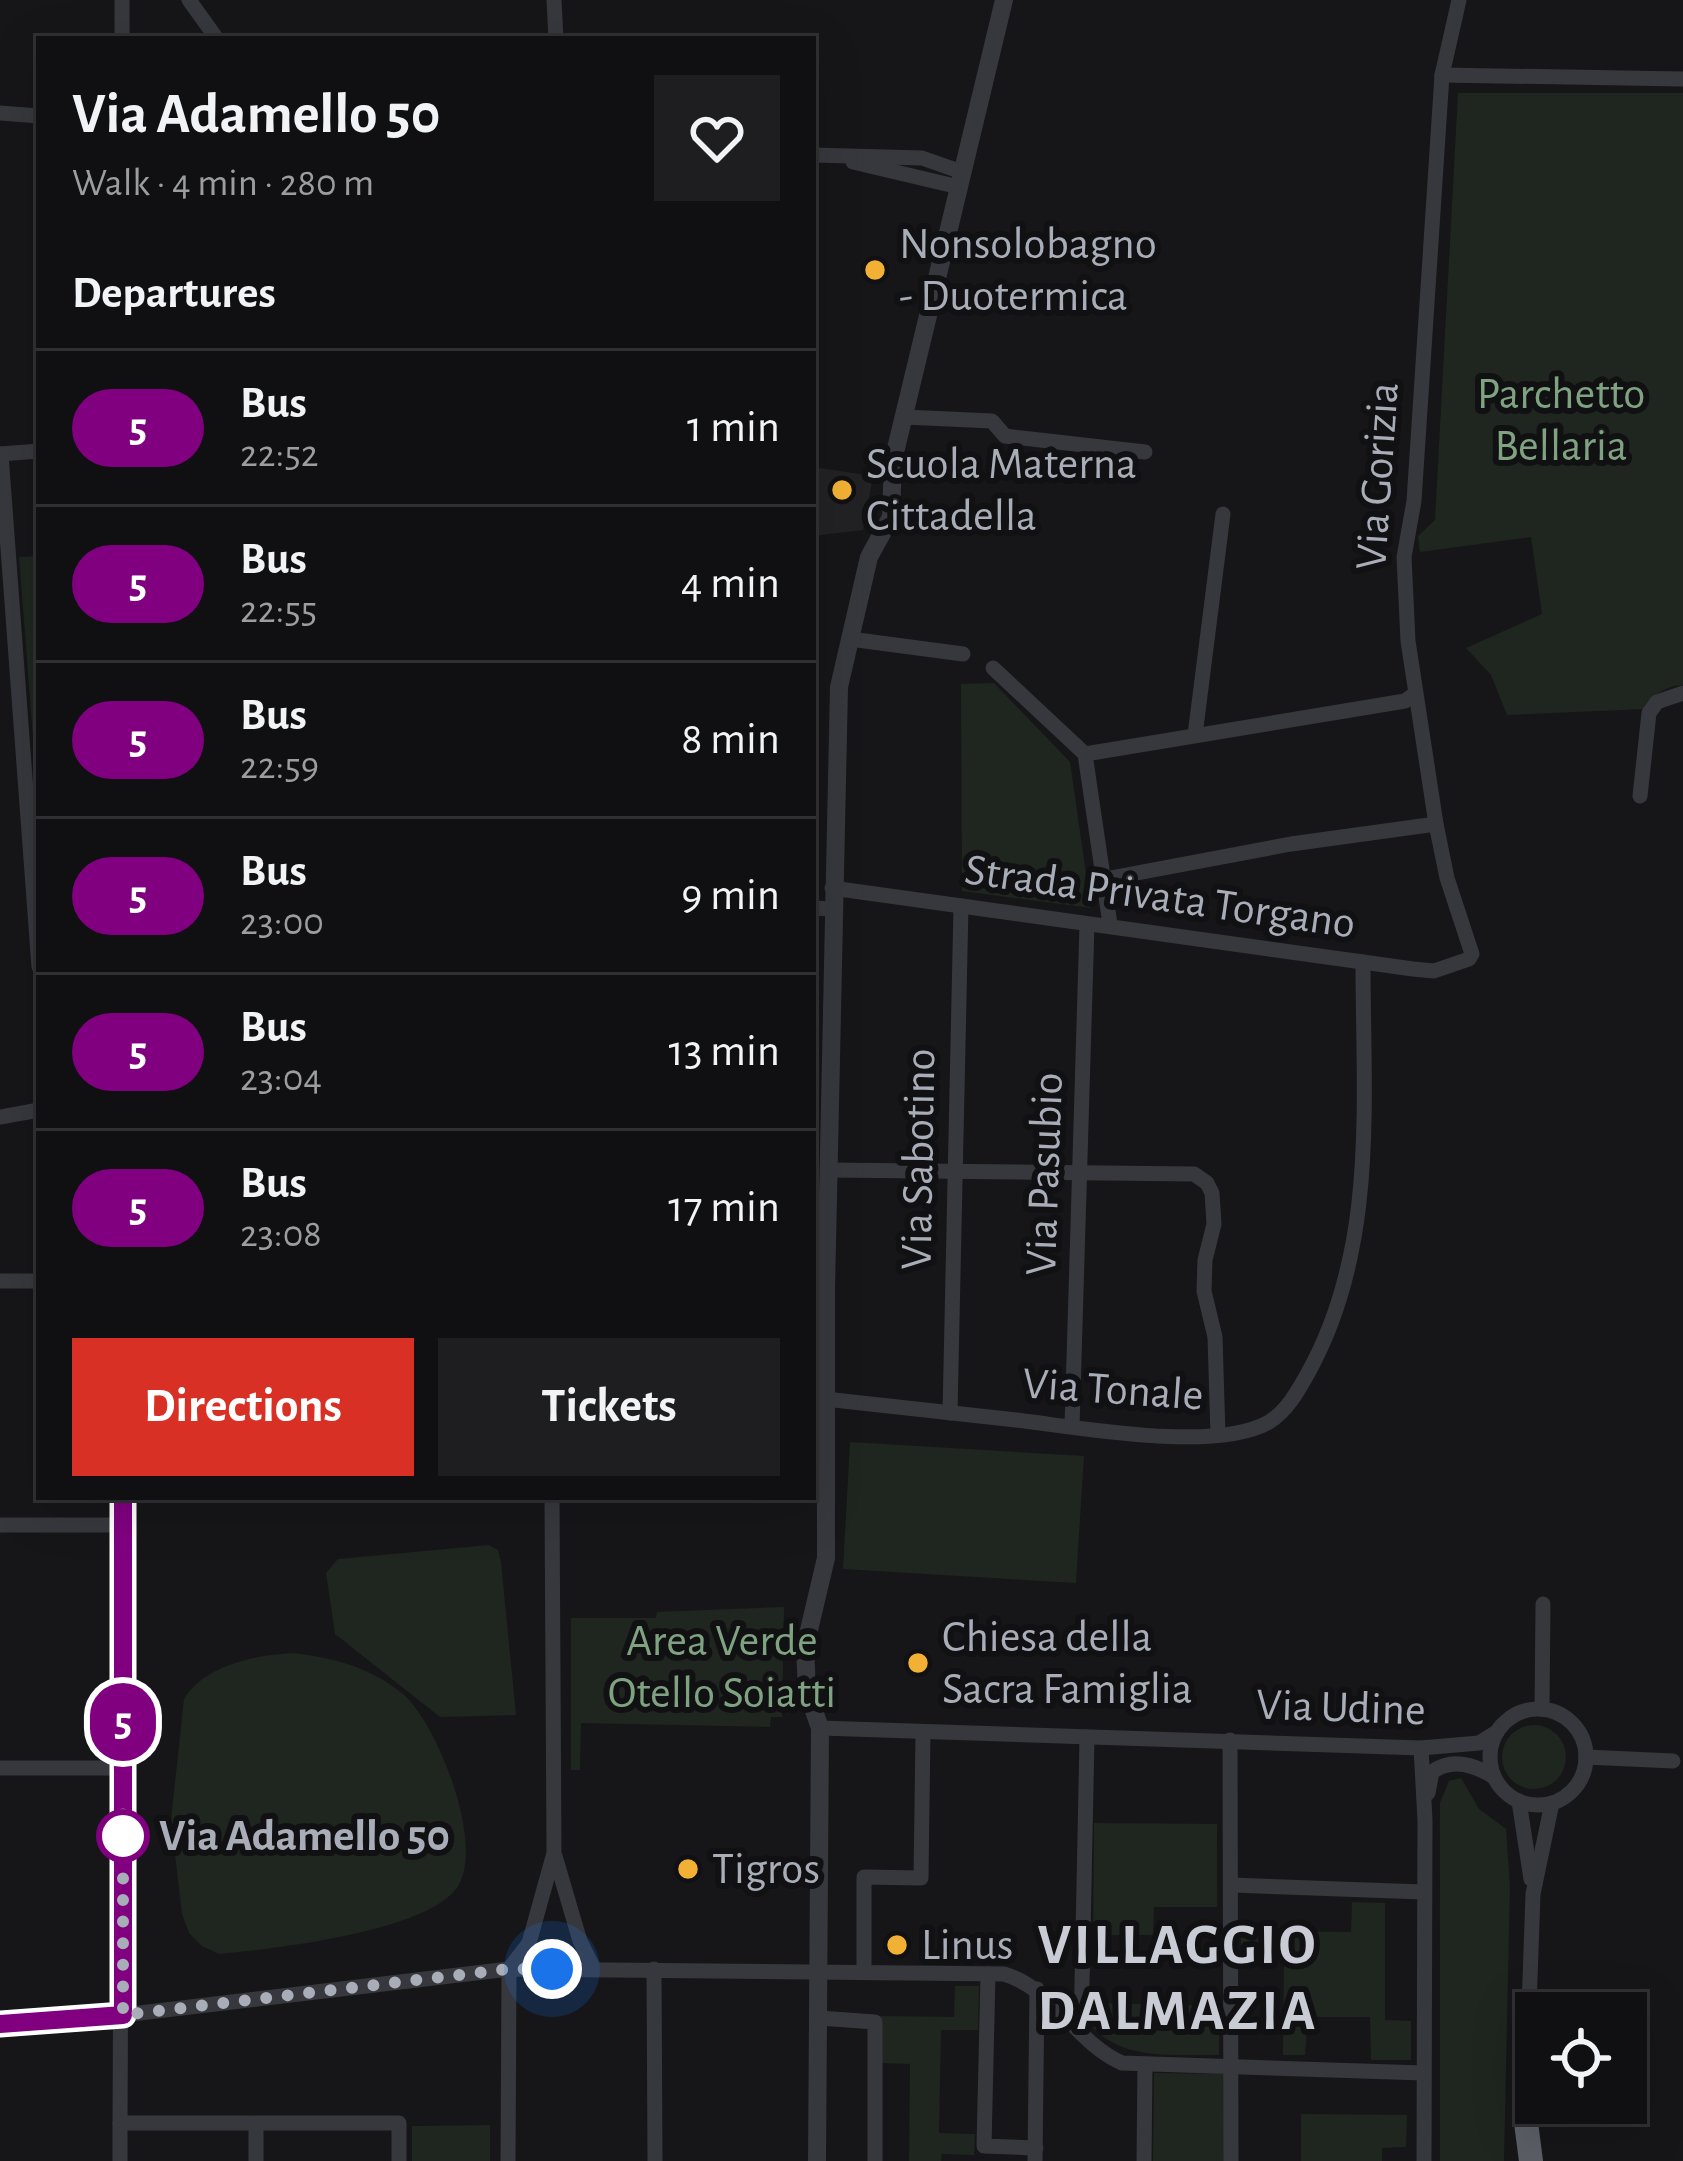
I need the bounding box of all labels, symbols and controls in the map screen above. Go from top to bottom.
button: heart [654,75,780,201]
text: Via Adamello 50 [72,86,440,143]
text: Walk · 4 min · 280 m [72,164,374,203]
place label: Nonsolobagno - Duotermica [899,222,1157,319]
marker: Nonsolobagno - Duotermica [862,257,888,283]
text: Departures [72,271,276,316]
park label: Parchetto Bellaria [1477,372,1645,469]
text: Bus [240,381,307,426]
street label: Via Gorizia [1349,381,1407,571]
text: 1 min [687,405,780,450]
text: 5 [129,407,147,449]
text: 22:52 [240,435,318,474]
place label: Scuola Materna Cittadella [866,442,1137,539]
marker: Scuola Materna Cittadella [829,477,855,503]
text: Bus [240,537,307,582]
text: 4 min [681,561,780,606]
text: 5 [129,563,147,605]
text: 22:55 [240,591,317,630]
text: Bus [240,693,307,738]
text: 8 min [681,717,780,762]
text: 5 [129,719,147,761]
text: 22:59 [240,747,319,786]
street label: Strada Privata Torgano [962,847,1358,947]
text: Bus [240,849,307,894]
text: 9 min [681,873,780,918]
text: 5 [129,875,147,917]
text: 23:00 [240,903,324,942]
text: Bus [240,1005,307,1050]
text: 13 min [668,1029,780,1074]
text: 5 [129,1031,147,1073]
street label: Via Sabotino [895,1048,943,1270]
text: 23:04 [240,1059,322,1098]
street label: Via Pasubio [1019,1072,1071,1276]
text: Bus [240,1161,307,1206]
text: 17 min [668,1185,780,1230]
text: 5 [129,1187,147,1229]
text: 23:08 [240,1215,322,1254]
button: Directions [72,1338,414,1476]
button: Tickets [438,1338,780,1476]
street label: Via Tonale [1021,1361,1205,1419]
place label: Chiesa della Sacra Famiglia [942,1615,1192,1712]
park label: Area Verde Otello Soiatti [608,1619,836,1716]
marker: Chiesa della Sacra Famiglia [905,1650,931,1676]
line badge: 5 [84,1683,162,1761]
street label: Via Udine [1256,1683,1426,1733]
text: 5 [114,1701,132,1743]
marker: Via Adamello 50 [98,1811,148,1861]
place label: Via Adamello 50 [159,1814,450,1859]
place label: Tigros [712,1847,820,1892]
marker: Tigros [675,1856,701,1882]
district label: VILLAGGIO DALMAZIA [1037,1917,1319,2040]
place label: Linus [921,1923,1013,1968]
marker: Linus [884,1932,910,1958]
your location [522,1939,582,1999]
map controls [1515,1992,1647,2124]
button: locate [1515,1992,1647,2124]

